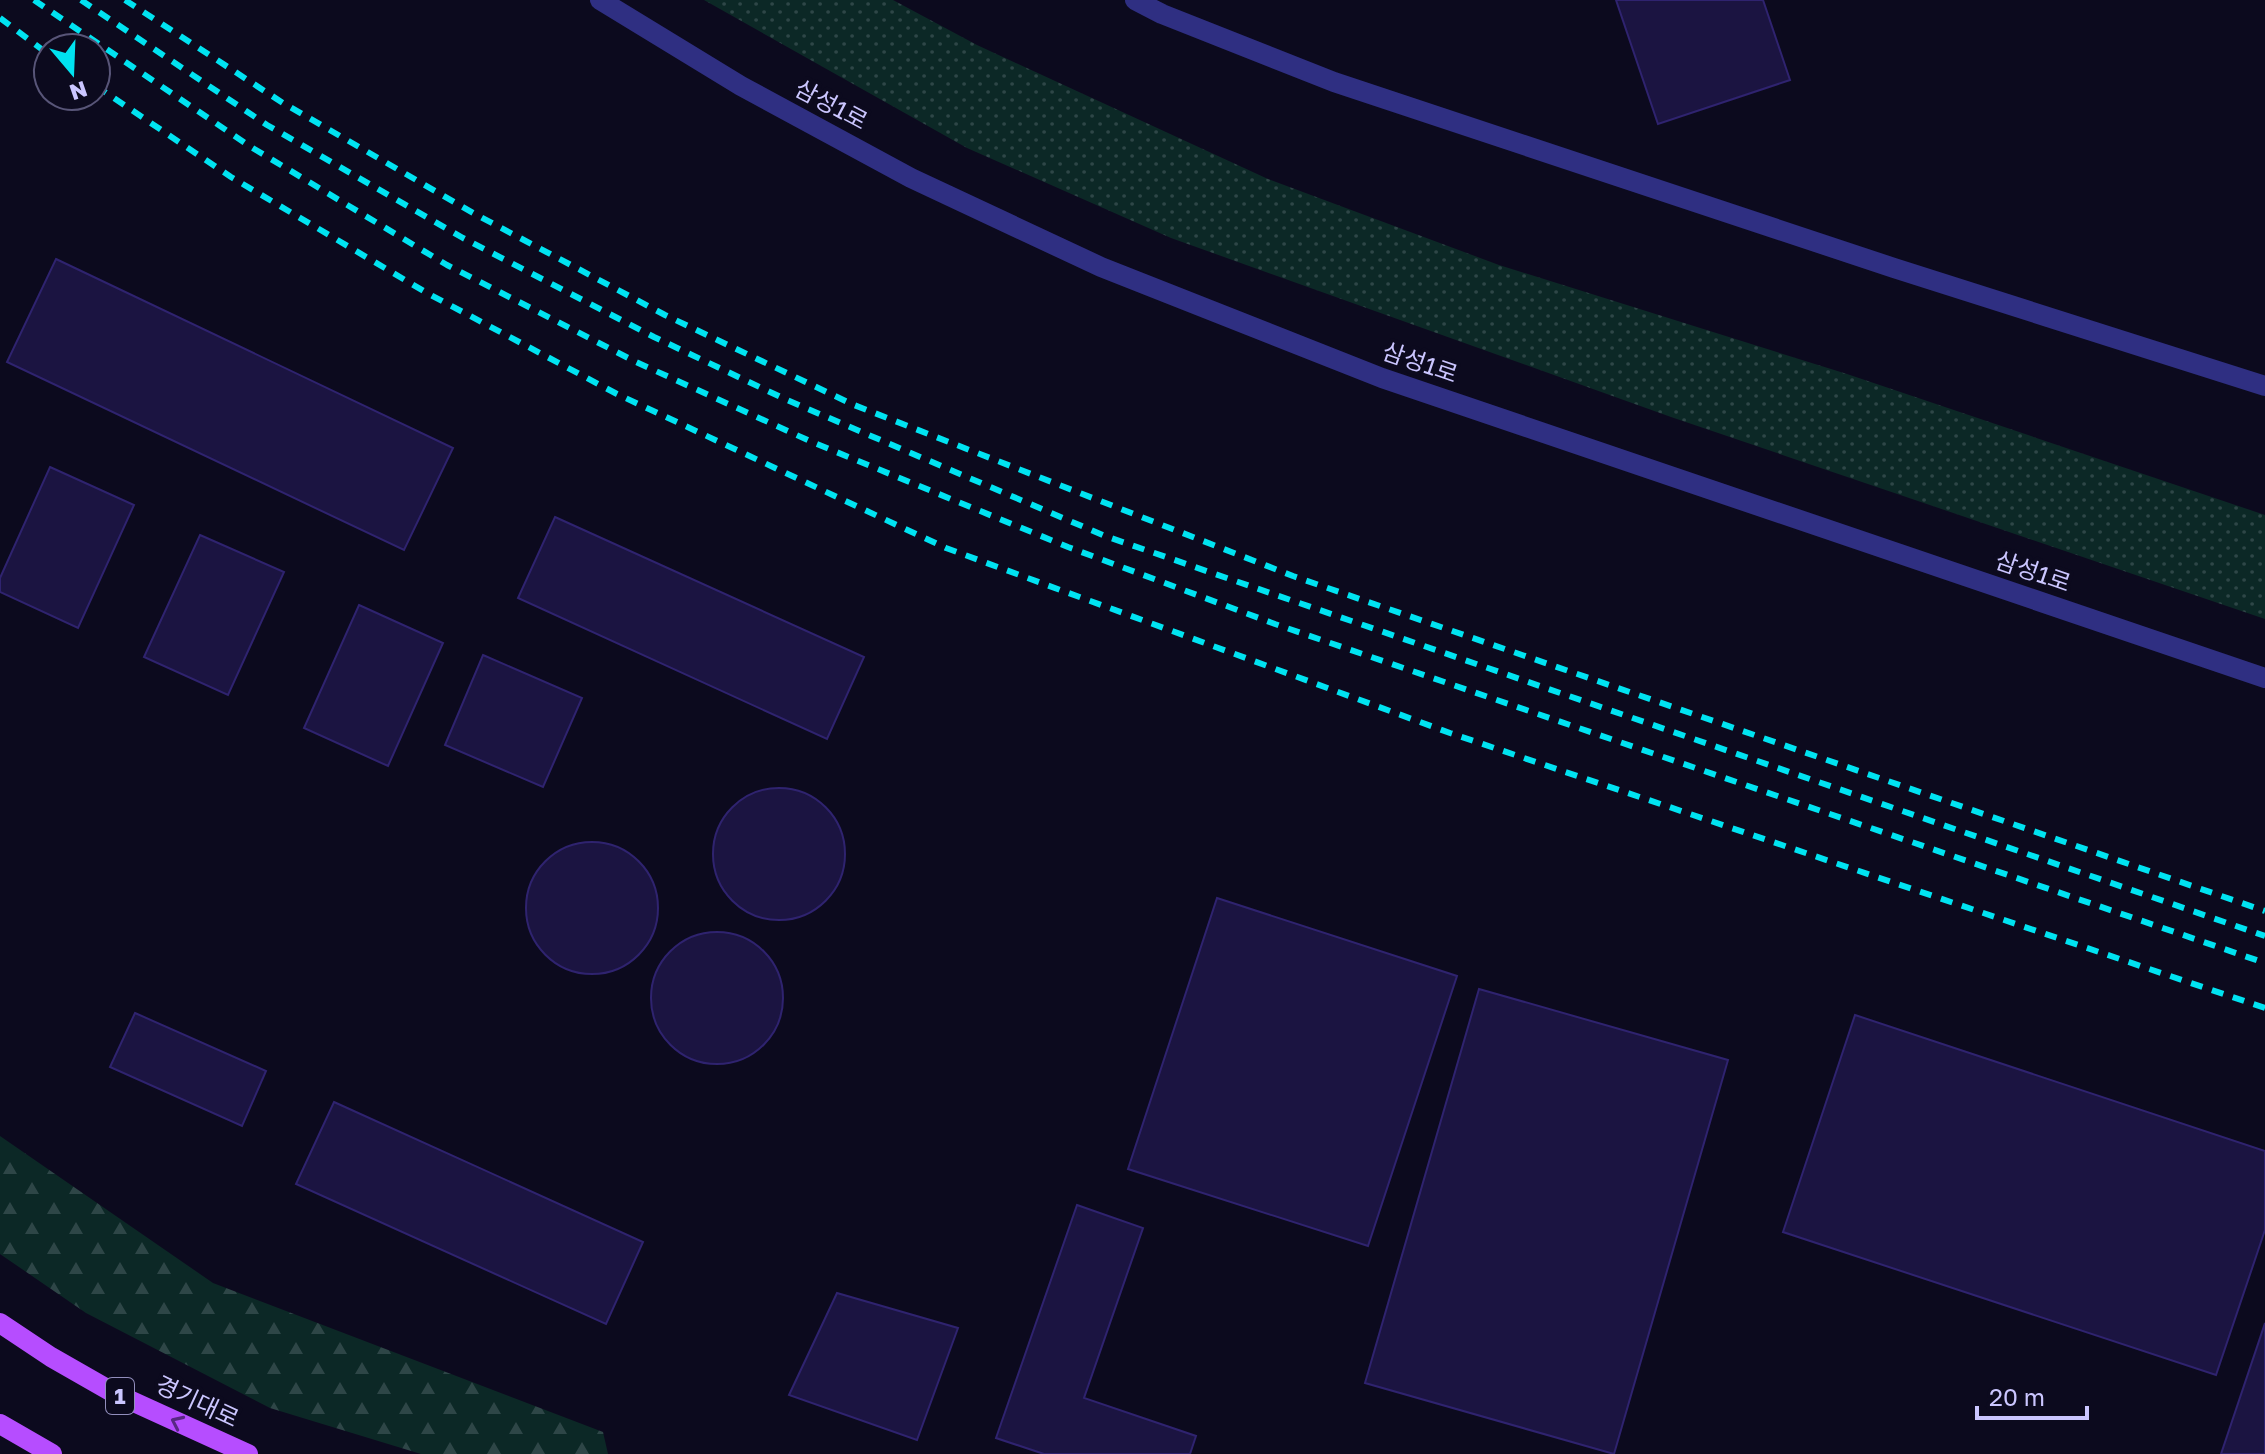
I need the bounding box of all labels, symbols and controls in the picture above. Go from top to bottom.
north arrow [32,32,112,112]
street label: 삼성1로 [791,73,873,135]
text: N [66,76,91,107]
street label: 삼성1로 [1379,335,1462,388]
street label: 삼성1로 [1992,544,2075,597]
street label: 경기대로 [151,1369,244,1432]
scale bar [1977,1370,2087,1420]
road number: 1 [106,1378,134,1414]
text: 20 m [1989,1382,2045,1411]
one-way arrow [171,1415,185,1431]

